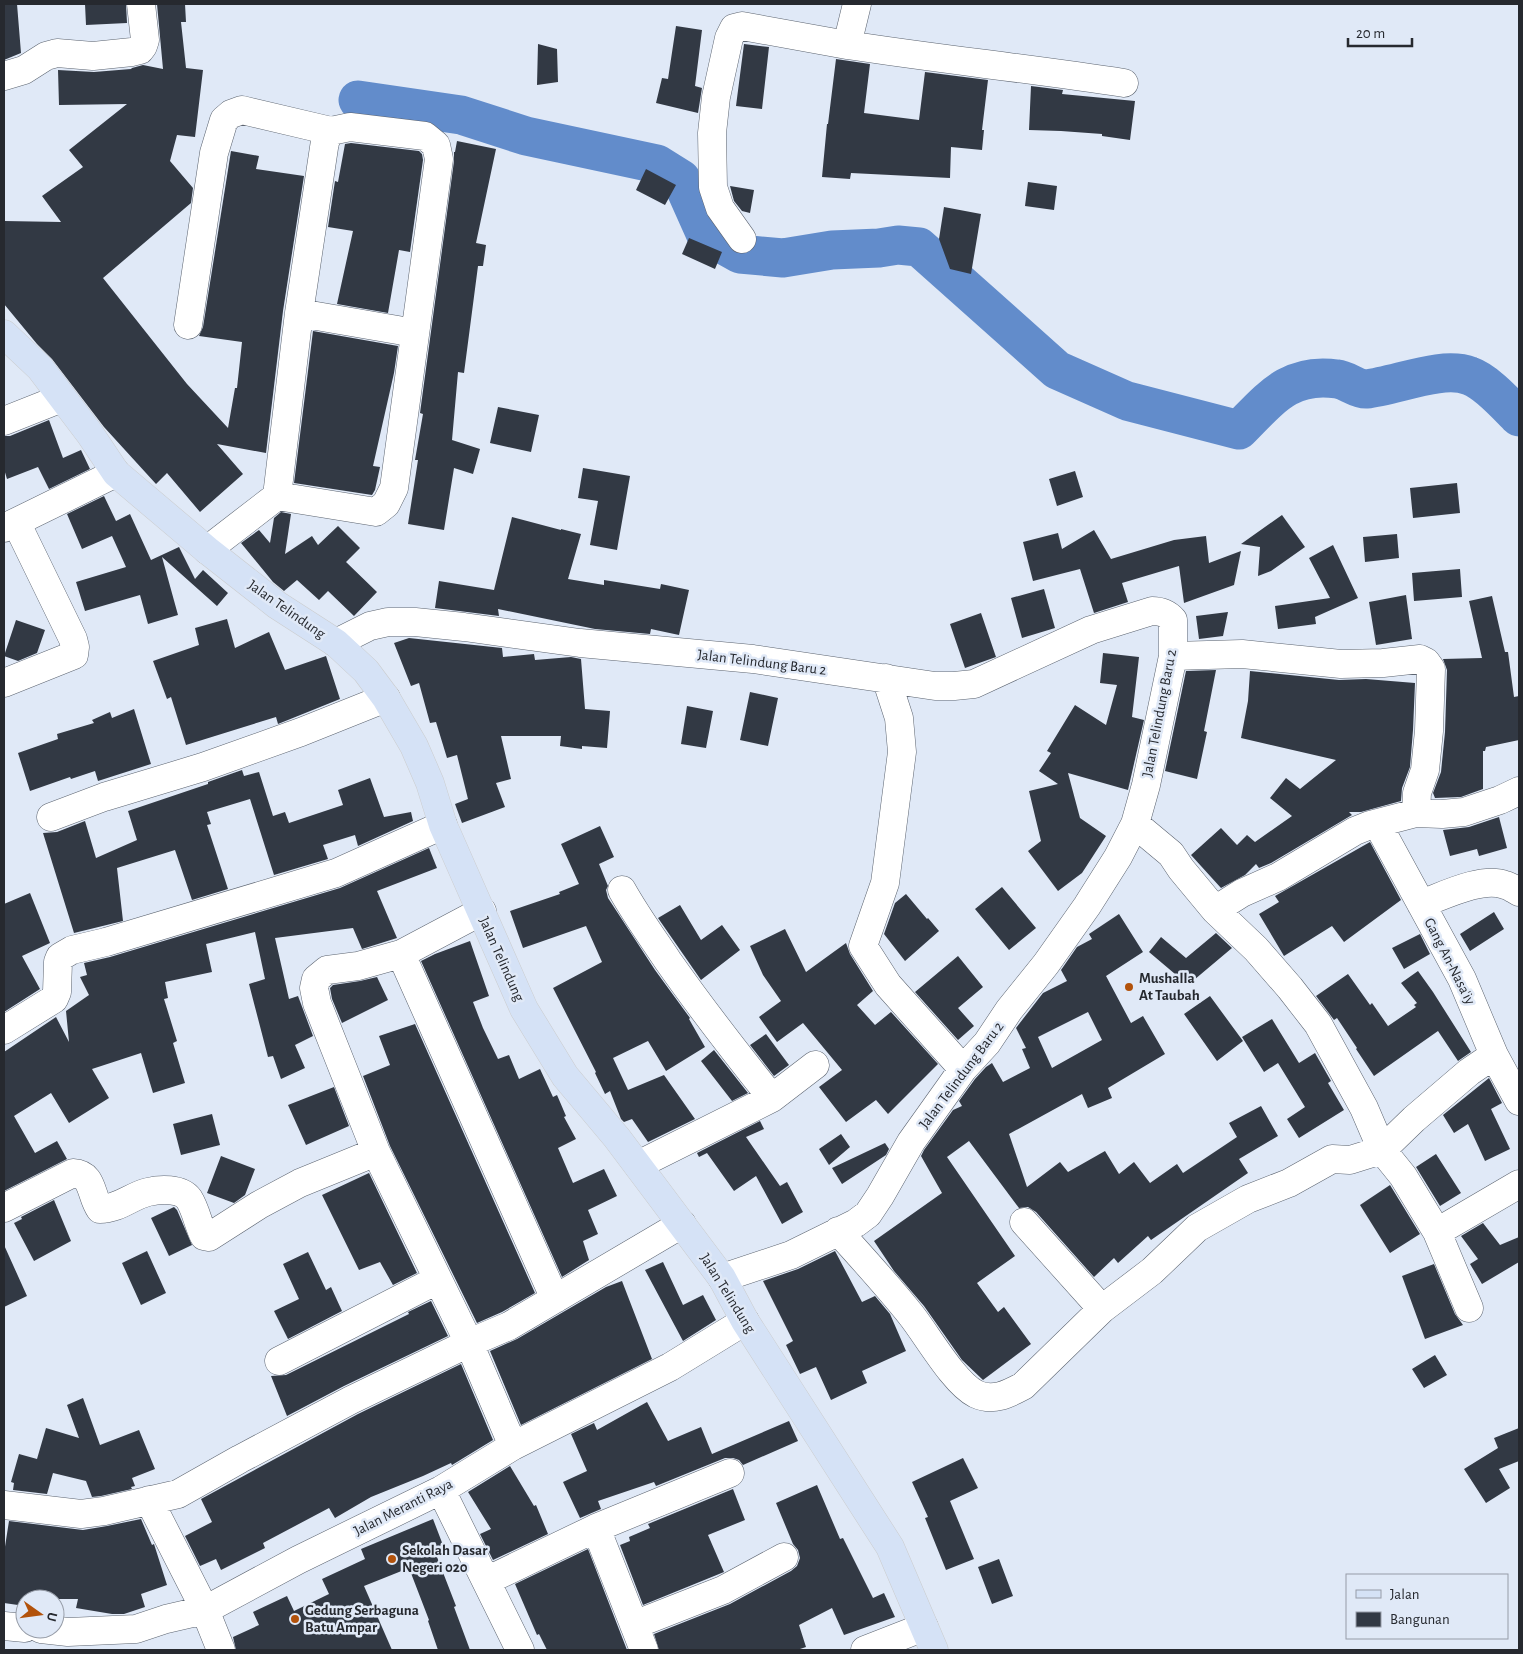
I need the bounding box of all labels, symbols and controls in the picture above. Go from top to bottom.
scale bar [1348,15,1412,47]
text: 20 m [1356,26,1385,41]
street label: Jalan Telindung [245,577,329,642]
street label: Jalan Telindung Baru 2 [697,647,827,678]
street label: Jalan Telindung Baru 2 [1140,648,1179,778]
street label: Jalan Telindung [476,915,527,1004]
street label: Gang An-Nasa'iy [1421,915,1478,1008]
place label: Mushalla At Taubah [1139,971,1200,1003]
marker: Mushalla At Taubah [1123,981,1135,993]
street label: Jalan Telindung Baru 2 [916,1019,1007,1132]
street label: Jalan Telindung [697,1251,758,1336]
street label: Jalan Meranti Raya [352,1476,455,1539]
place label: Sekolah Dasar Negeri 020 [402,1543,488,1575]
marker: Sekolah Dasar Negeri 020 [386,1553,398,1565]
legend [1346,1574,1508,1639]
text: Jalan [1390,1587,1420,1602]
north arrow [15,1589,65,1639]
place label: Gedung Serbaguna Batu Ampar [305,1603,419,1635]
text: U [44,1611,60,1623]
text: Bangunan [1390,1612,1450,1627]
marker: Gedung Serbaguna Batu Ampar [289,1613,301,1625]

